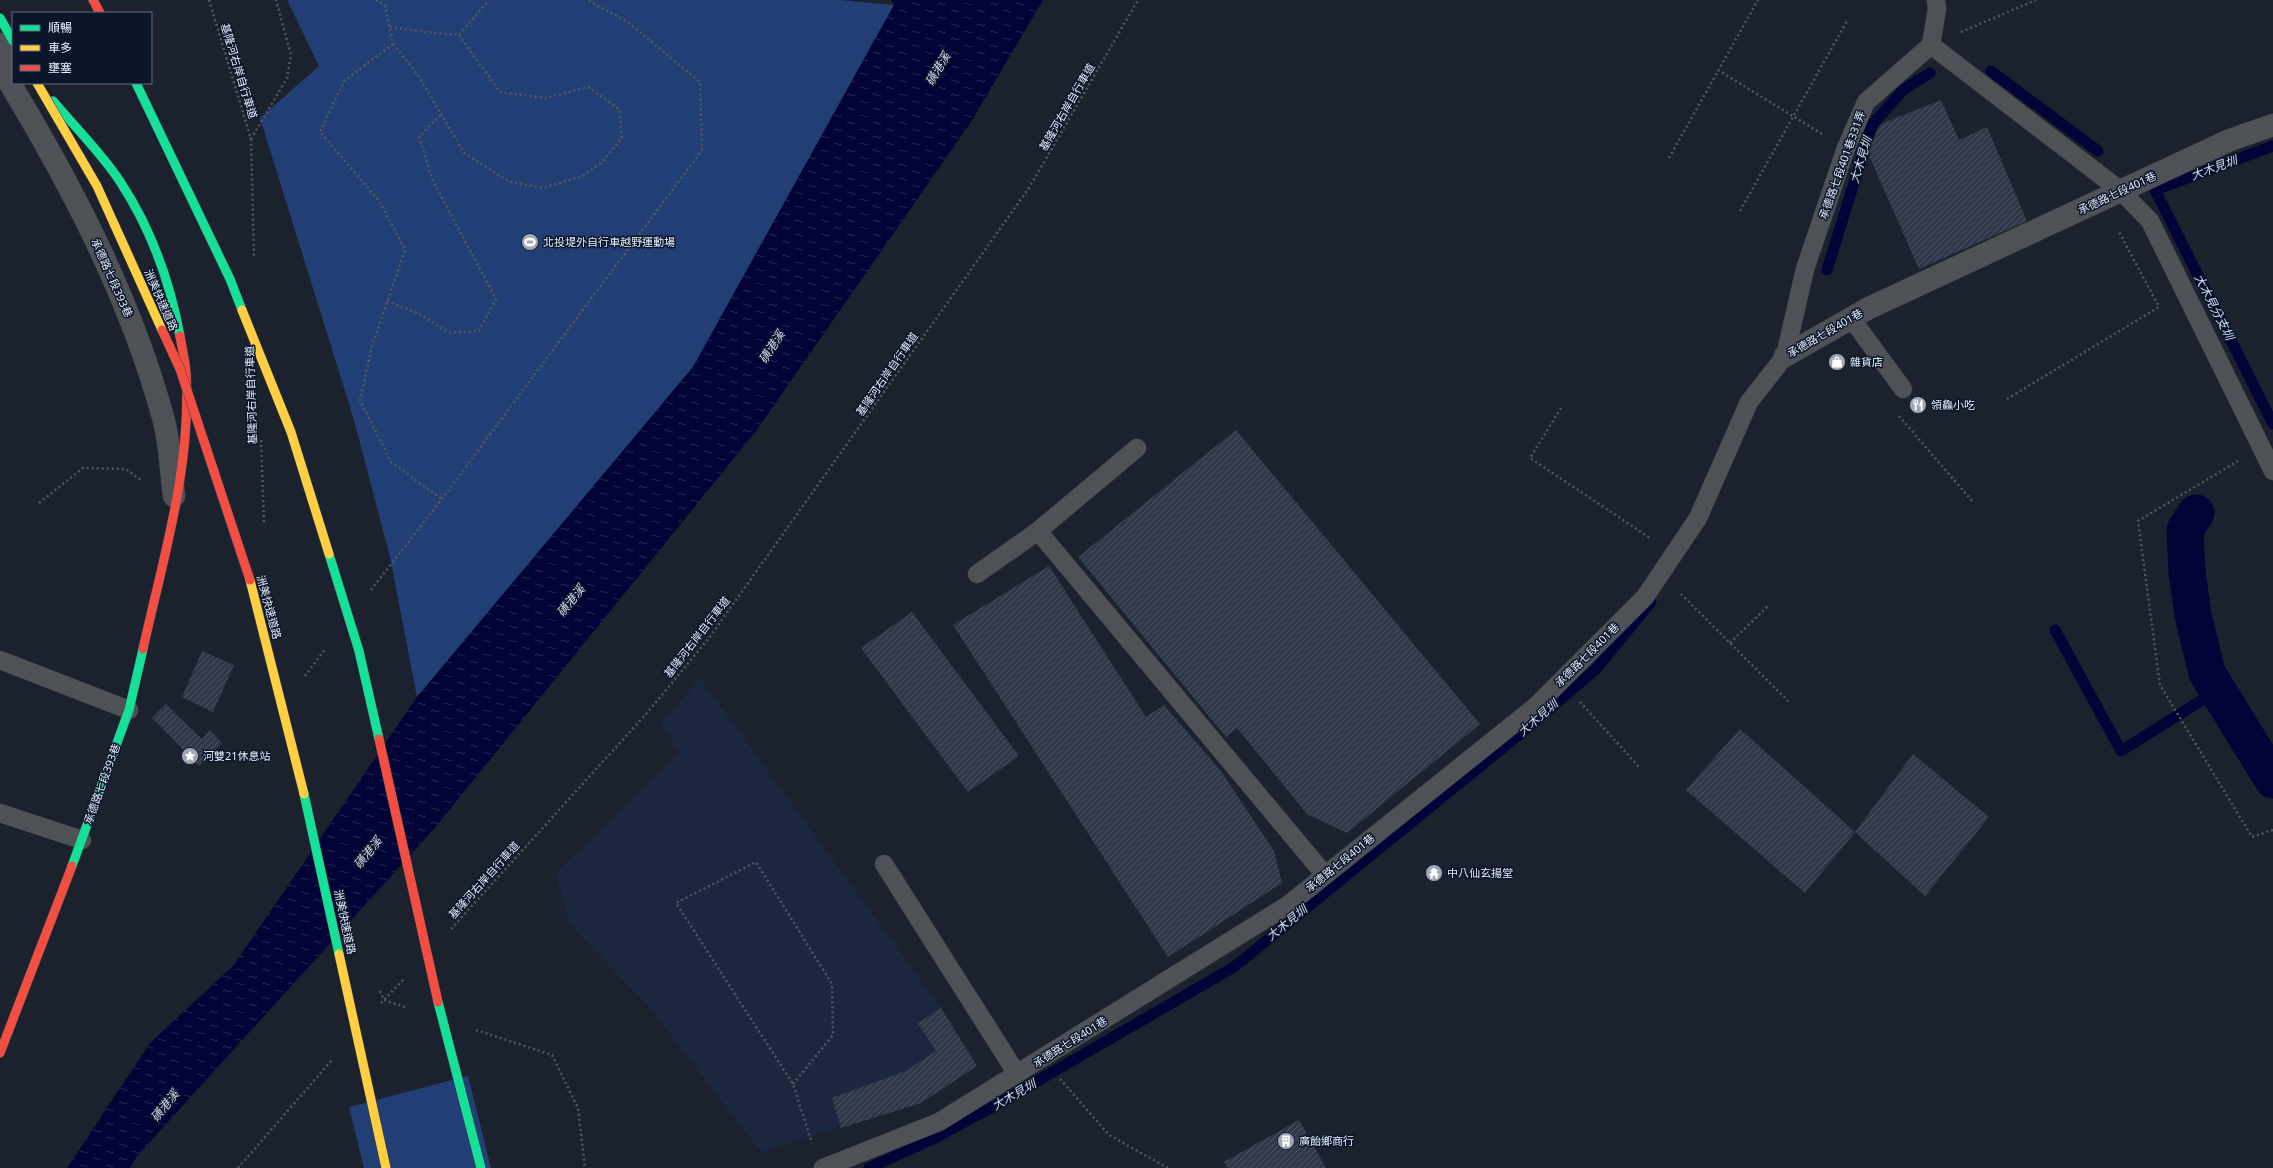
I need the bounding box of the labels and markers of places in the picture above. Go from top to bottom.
sports icon: 北投堤外自行車越野運動場 [520,232,540,252]
place label: 北投堤外自行車越野運動場 [543,234,675,249]
shop icon: 雜貨店 [1827,352,1847,372]
place label: 雜貨店 [1850,354,1883,369]
restaurant icon: 領鱻小吃 [1908,395,1928,415]
place label: 領鱻小吃 [1931,397,1975,412]
place icon: 河雙21休息站 [180,746,200,766]
place label: 河雙21休息站 [203,748,271,763]
temple icon: 中八仙玄揚堂 [1424,863,1444,883]
place label: 中八仙玄揚堂 [1447,865,1513,880]
building icon: 廣飴鄉商行 [1276,1131,1296,1151]
place label: 廣飴鄉商行 [1299,1133,1354,1148]

